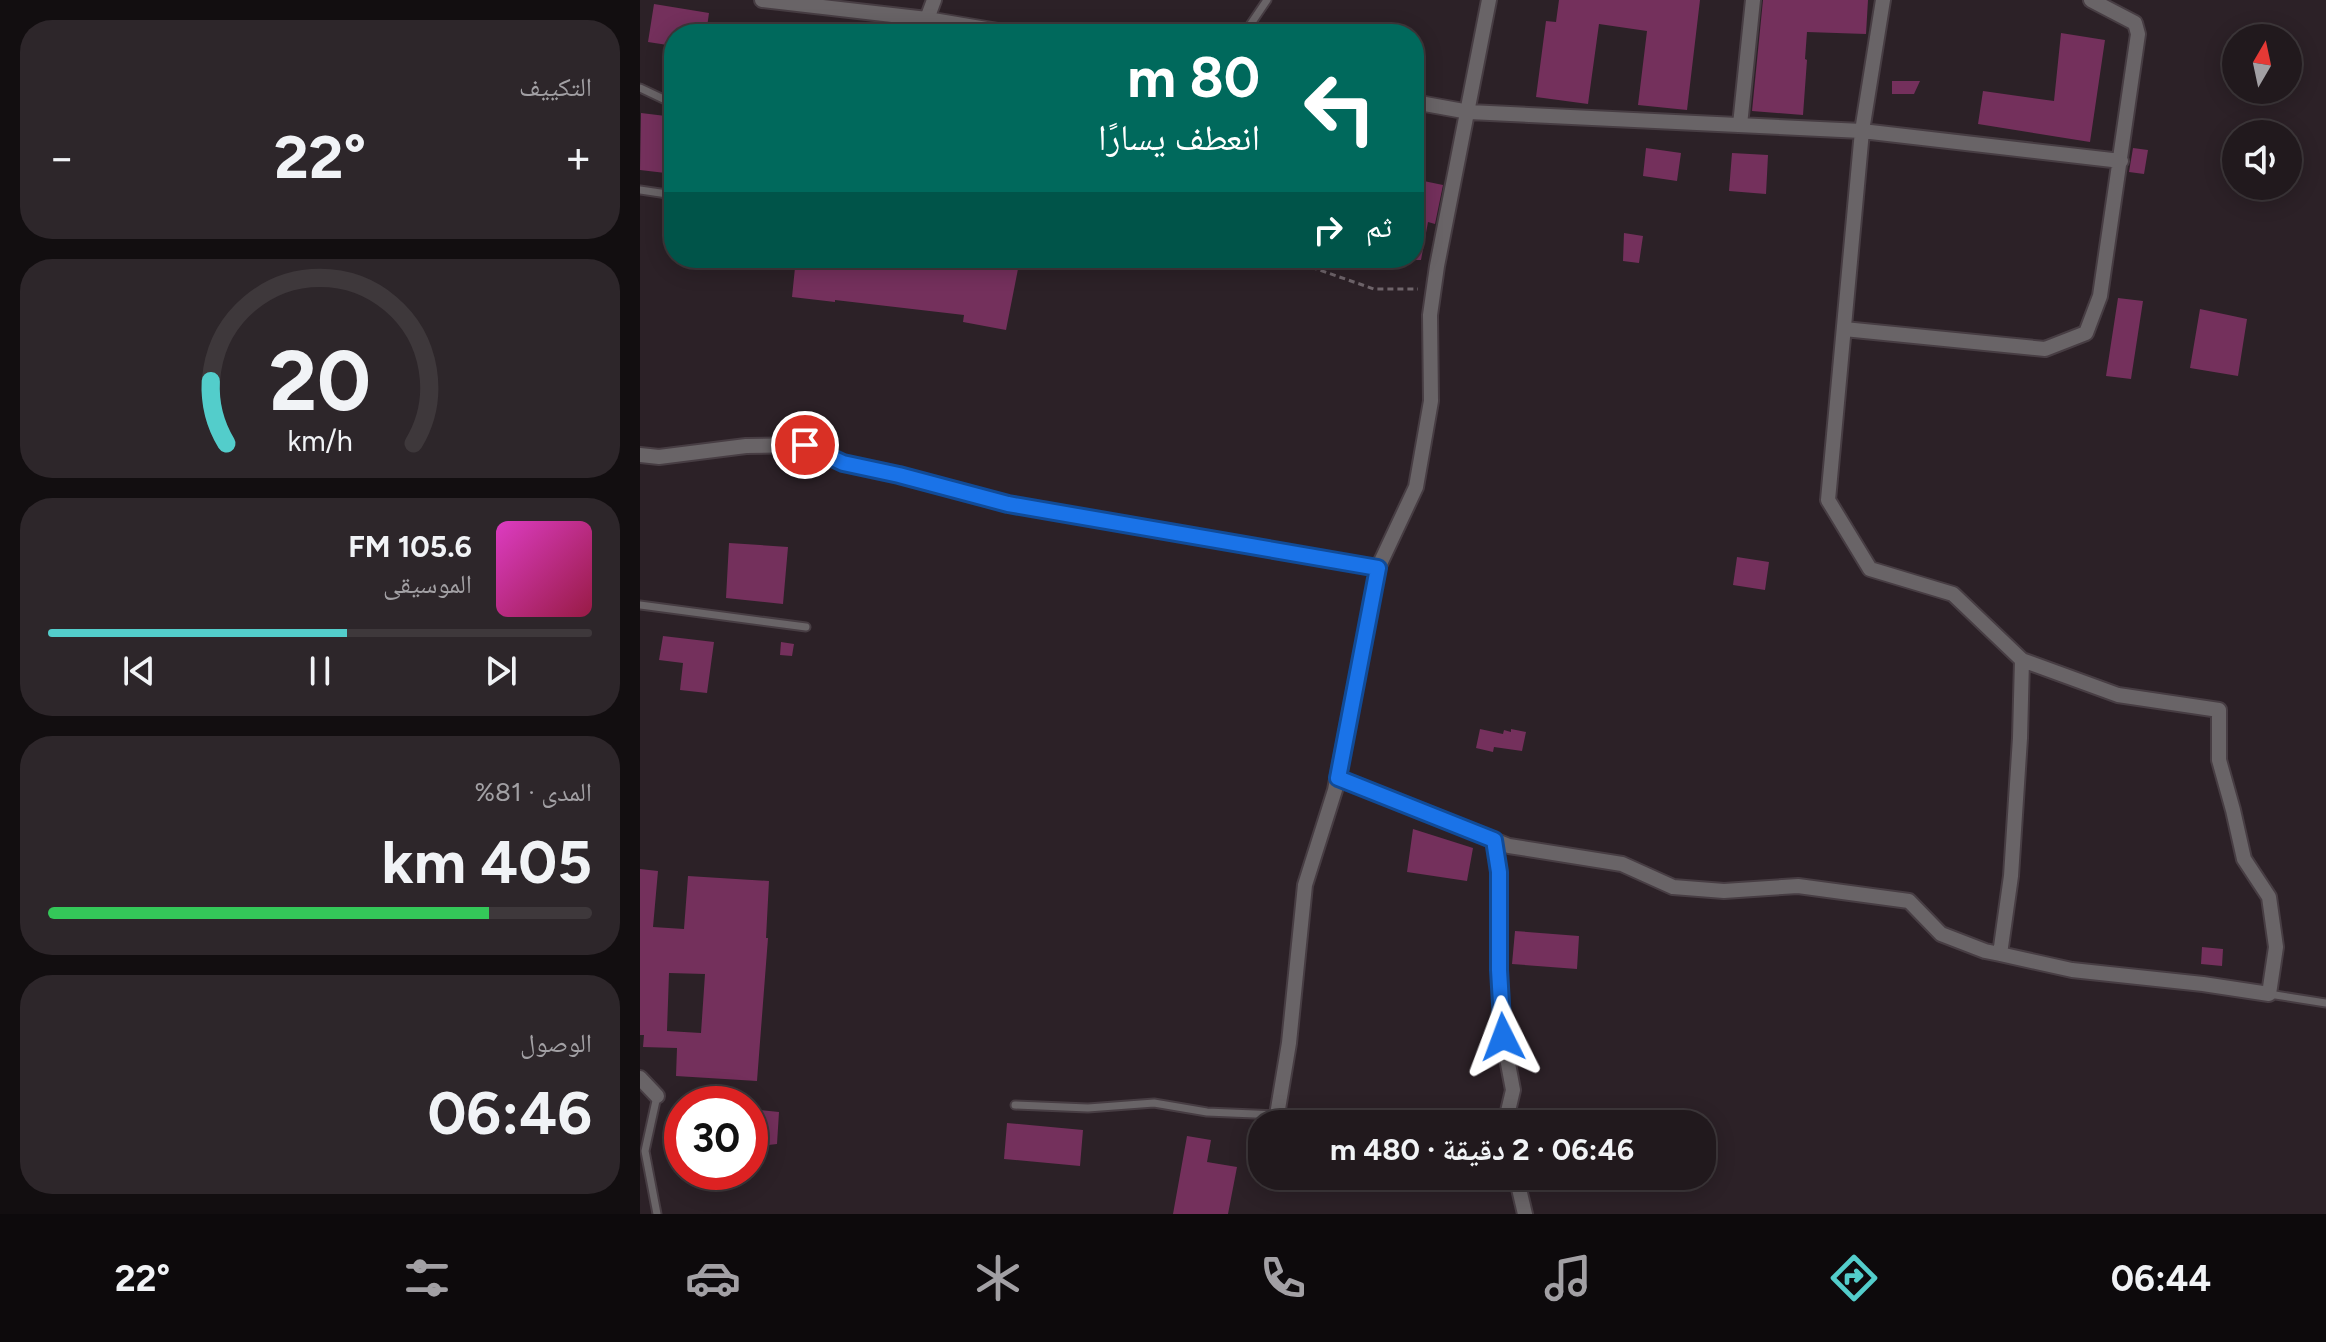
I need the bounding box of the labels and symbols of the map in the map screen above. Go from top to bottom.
north arrow [2222,24,2302,104]
pin [771,411,839,479]
position arrow [1461,995,1545,1079]
speed limit sign: 30 [664,1086,768,1190]

